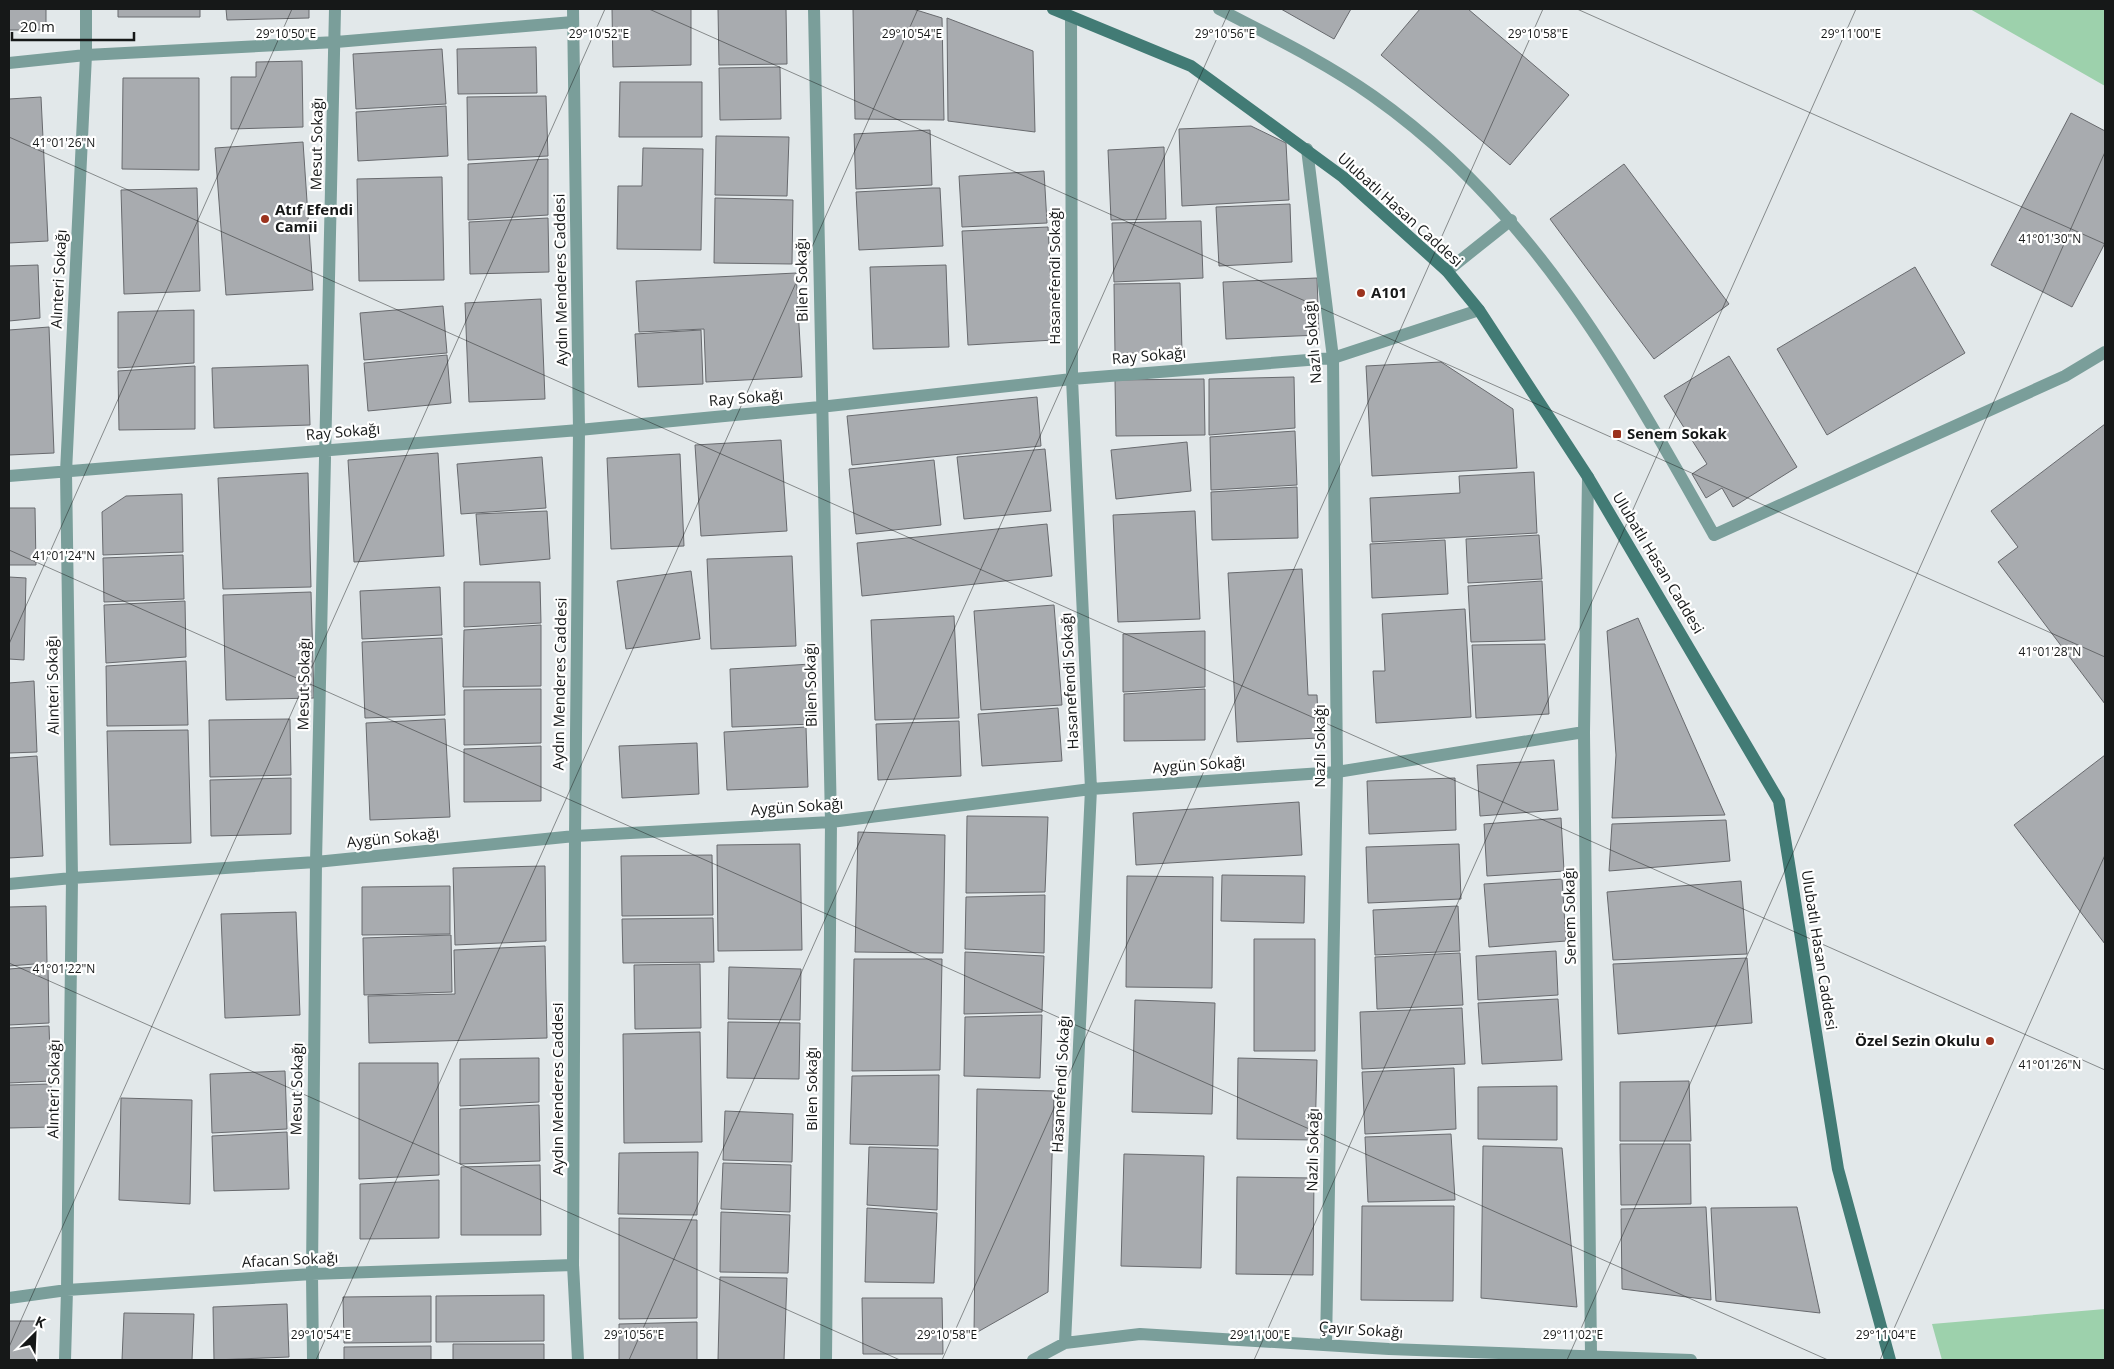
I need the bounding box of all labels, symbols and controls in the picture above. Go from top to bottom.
scale bar [12,10,135,42]
text: 20 m [20,16,55,36]
text: 29°10'50"E [256,25,316,42]
text: 29°10'52"E [569,25,629,42]
text: 29°10'54"E [882,25,942,42]
text: 29°10'56"E [1195,25,1255,42]
text: 29°10'58"E [1508,25,1568,42]
text: 29°11'00"E [1821,25,1881,42]
street label: Mesut Sokağı [305,97,327,191]
text: 41°01'26"N [33,134,95,151]
street label: Ulubatlı Hasan Caddesi [1334,148,1467,271]
street label: Aydın Menderes Caddesi [548,193,572,367]
place label: Atıf Efendi Camii [275,199,353,236]
street label: Hasanefendi Sokağı [1044,207,1064,345]
marker: Atıf Efendi Camii [259,213,271,225]
street label: Alınteri Sokağı [45,229,71,329]
text: 41°01'30"N [2019,230,2081,247]
street label: Bilen Sokağı [790,238,812,322]
place label: A101 [1371,282,1407,302]
marker: A101 [1355,287,1367,299]
street label: Nazlı Sokağı [1298,300,1326,385]
street label: Ray Sokağı [1111,342,1187,368]
street label: Ray Sokağı [708,384,784,410]
street label: Ray Sokağı [305,418,381,444]
place label: Senem Sokak [1627,423,1727,443]
marker: Senem Sokak [1611,428,1623,440]
street label: Ulubatlı Hasan Caddesi [1609,488,1709,637]
text: 41°01'24"N [33,547,95,564]
street label: Aydın Menderes Caddesi [547,597,571,771]
street label: Hasanefendi Sokağı [1055,612,1083,750]
street label: Alınteri Sokağı [41,635,63,735]
street label: Mesut Sokağı [292,637,314,731]
street label: Bilen Sokağı [799,643,821,727]
text: 41°01'28"N [2019,643,2081,660]
street label: Nazlı Sokağı [1309,704,1329,788]
street label: Aygün Sokağı [1152,751,1246,777]
street label: Aygün Sokağı [750,793,844,819]
street label: Aygün Sokağı [346,822,440,852]
street label: Senem Sokağı [1558,867,1580,965]
street label: Ulubatlı Hasan Caddesi [1797,868,1843,1031]
text: 41°01'22"N [33,960,95,977]
street label: Aydın Menderes Caddesi [547,1003,567,1175]
street label: Hasanefendi Sokağı [1046,1015,1074,1153]
place label: Özel Sezin Okulu [1855,1030,1980,1050]
marker: Özel Sezin Okulu [1984,1035,1996,1047]
street label: Alınteri Sokağı [42,1039,64,1139]
street label: Mesut Sokağı [285,1042,307,1136]
street label: Bilen Sokağı [801,1047,821,1131]
text: 41°01'26"N [2019,1056,2081,1073]
street label: Nazlı Sokağı [1301,1108,1323,1192]
street label: Afacan Sokağı [241,1246,339,1272]
north arrow [10,1309,60,1359]
text: K [32,1311,49,1333]
street label: Çayır Sokağı [1318,1316,1404,1342]
text: 29°10'54"E [291,1326,351,1343]
text: 29°10'56"E [604,1326,664,1343]
text: 29°10'58"E [917,1326,977,1343]
text: 29°11'00"E [1230,1326,1290,1343]
text: 29°11'02"E [1543,1326,1603,1343]
text: 29°11'04"E [1856,1326,1916,1343]

